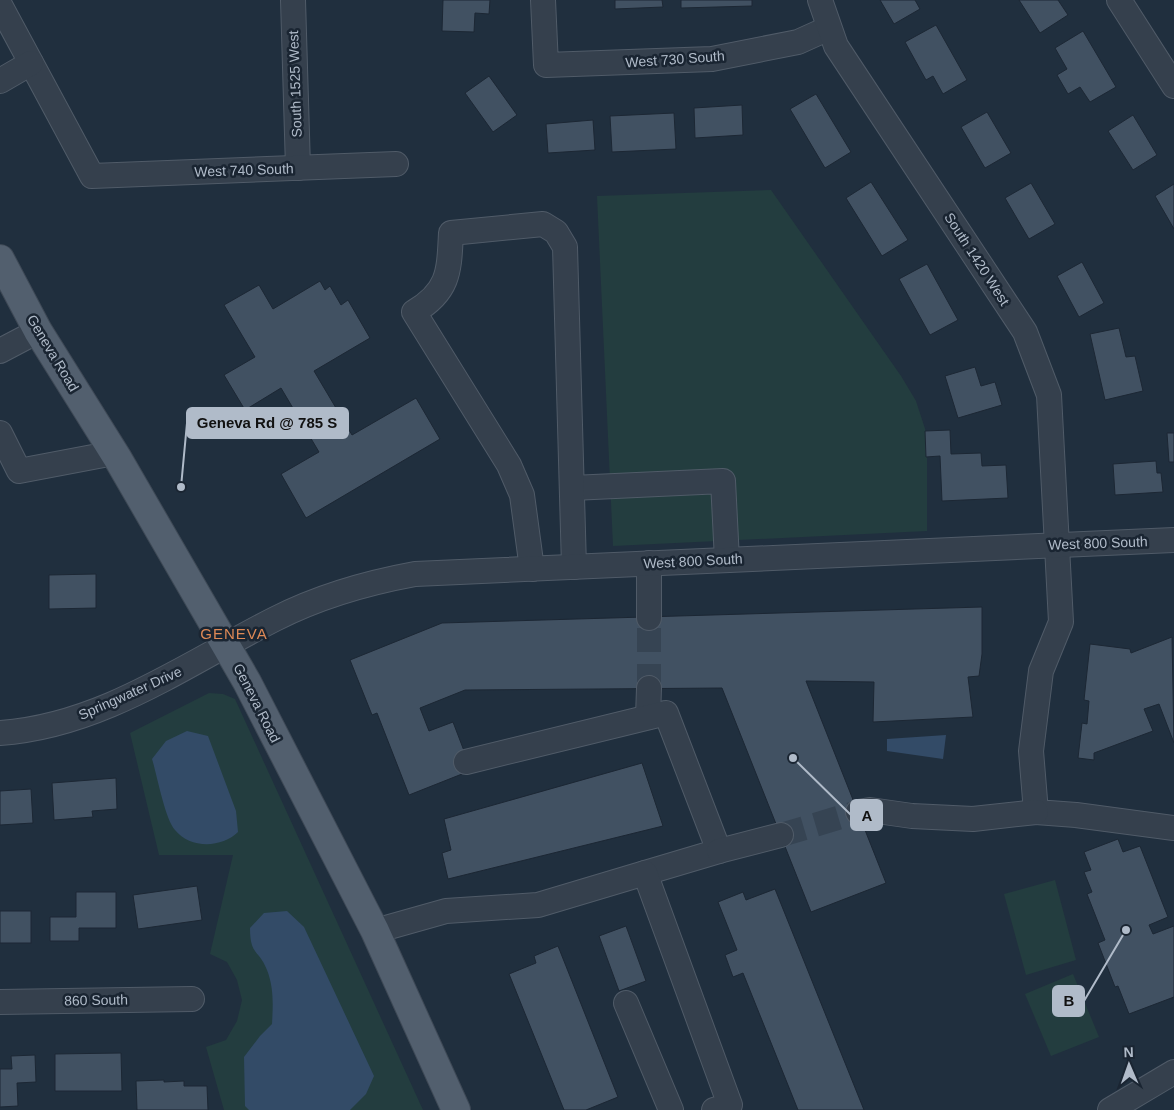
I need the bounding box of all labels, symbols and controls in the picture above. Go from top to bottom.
street label: South 1525 West [285,30,305,138]
street label: West 730 South [625,48,725,70]
street label: West 740 South [194,160,294,180]
street label: South 1420 West [941,210,1013,308]
street label: Geneva Road [24,312,82,394]
callout: Geneva Rd @ 785 S [187,408,348,438]
text: Geneva Rd @ 785 S [197,414,337,431]
street label: West 800 South [1048,533,1148,553]
street label: West 800 South [643,550,743,572]
district label: GENEVA [200,625,268,642]
street label: Geneva Road [230,661,284,745]
street label: Springwater Drive [76,663,184,723]
callout: A [851,800,882,830]
text: A [862,807,873,824]
callout: B [1053,986,1084,1016]
street label: 860 South [64,991,128,1009]
text: B [1064,992,1075,1009]
north arrow [1104,1040,1154,1090]
text: N [1123,1044,1134,1060]

